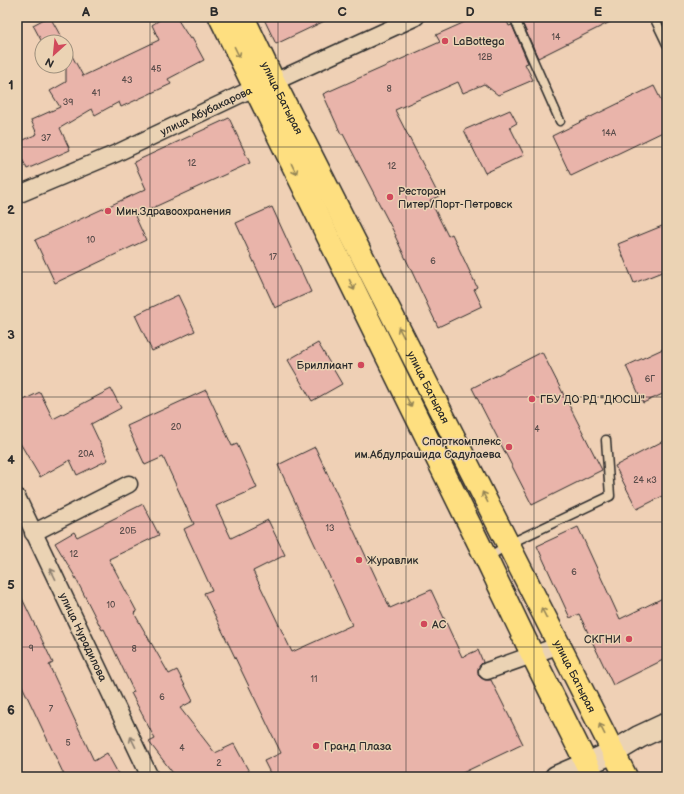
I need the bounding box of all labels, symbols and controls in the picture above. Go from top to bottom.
text: A [81,4,90,20]
text: B [209,4,219,20]
text: C [337,4,347,20]
text: D [465,4,475,20]
text: E [594,4,603,20]
house number: 14 [552,32,561,43]
north arrow [34,34,74,74]
place label: LaBottega [453,35,504,48]
marker: LaBottega [440,36,450,46]
one-way arrow [234,46,241,58]
house number: 12В [478,52,493,63]
text: N [43,55,56,70]
street label: улица Батырая [259,60,306,136]
house number: 45 [151,64,161,75]
house number: 43 [121,75,133,86]
text: 1 [8,77,14,93]
street label: улица Абубакарова [158,83,255,138]
house number: 8 [386,84,392,95]
house number: 41 [92,88,100,99]
house number: 39 [63,97,73,108]
house number: 14А [602,128,617,139]
house number: 37 [41,133,52,144]
house number: 12 [188,158,197,169]
house number: 12 [388,161,397,172]
one-way arrow [291,163,298,175]
place label: Ресторан Питер/Порт-Петровск [398,185,512,211]
marker: Ресторан Питер/Порт-Петровск [385,192,395,202]
text: 2 [7,202,15,218]
place label: Мин.Здравоохранения [116,205,231,218]
marker: Мин.Здравоохранения [103,206,113,216]
house number: 10 [87,235,95,246]
house number: 17 [269,252,278,263]
house number: 6 [430,256,436,267]
one-way arrow [349,279,356,291]
one-way arrow [397,326,404,338]
text: 3 [7,327,15,343]
street label: улица Батырая [405,349,452,425]
place label: Бриллиант [297,359,353,372]
marker: Бриллиант [356,360,366,370]
house number: 6Г [645,374,655,385]
place label: ГБУ ДО РД "ДЮСШ" [540,393,645,406]
marker: ГБУ ДО РД "ДЮСШ" [527,394,537,404]
one-way arrow [406,396,414,408]
house number: 20 [171,422,181,433]
house number: 4 [534,424,540,435]
place label: Спорткомплекс им.Абдулрашида Садулаева [354,435,502,461]
marker: Спорткомплекс им.Абдулрашида Садулаева [504,442,514,452]
house number: 20А [78,449,95,460]
text: 4 [7,452,15,468]
house number: 24 к3 [633,475,657,486]
one-way arrow [481,492,488,504]
house number: 13 [325,523,335,534]
house number: 20Б [120,526,137,537]
house number: 12 [70,549,79,560]
place label: Журавлик [367,554,419,567]
marker: Журавлик [354,555,364,565]
house number: 6 [571,567,577,578]
one-way arrow [48,568,56,580]
text: 5 [7,577,15,593]
street label: улица Нурадилова [57,591,110,684]
house number: 10 [107,600,115,611]
one-way arrow [540,608,547,620]
place label: АС [431,618,447,631]
marker: АС [419,619,429,629]
place label: СКГНИ [584,633,621,646]
marker: СКГНИ [624,634,634,644]
street label: улица Батырая [551,638,599,715]
house number: 9 [28,643,34,654]
house number: 8 [131,644,137,655]
house number: 11 [311,674,317,685]
house number: 6 [159,692,165,703]
text: 6 [7,702,15,718]
house number: 7 [49,704,54,715]
one-way arrow [598,724,605,736]
one-way arrow [129,736,136,748]
house number: 5 [65,738,71,749]
place label: Гранд Плаза [324,740,392,753]
marker: Гранд Плаза [311,741,321,751]
house number: 4 [179,743,185,754]
house number: 2 [216,758,222,769]

